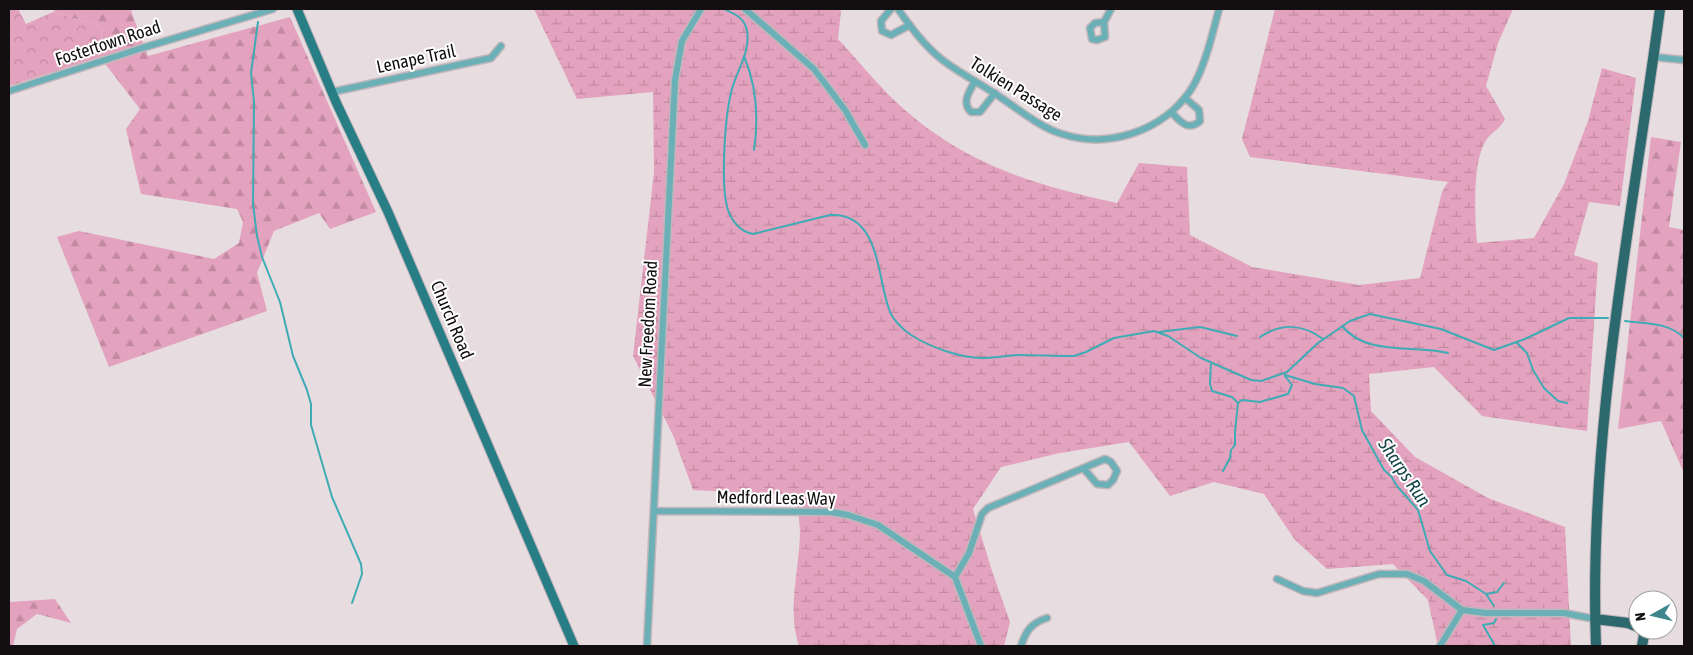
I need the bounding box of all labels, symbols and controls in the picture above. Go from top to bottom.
street label: Fostertown Road [52,16,163,69]
street label: Lenape Trail [374,40,458,77]
street label: Tolkien Passage [966,52,1066,125]
street label: New Freedom Road [634,260,661,388]
street label: Church Road [427,277,478,362]
water label: Sharps Run [1374,433,1436,510]
street label: Medford Leas Way [716,486,836,509]
north arrow [1628,590,1678,640]
text: N [1632,612,1649,622]

